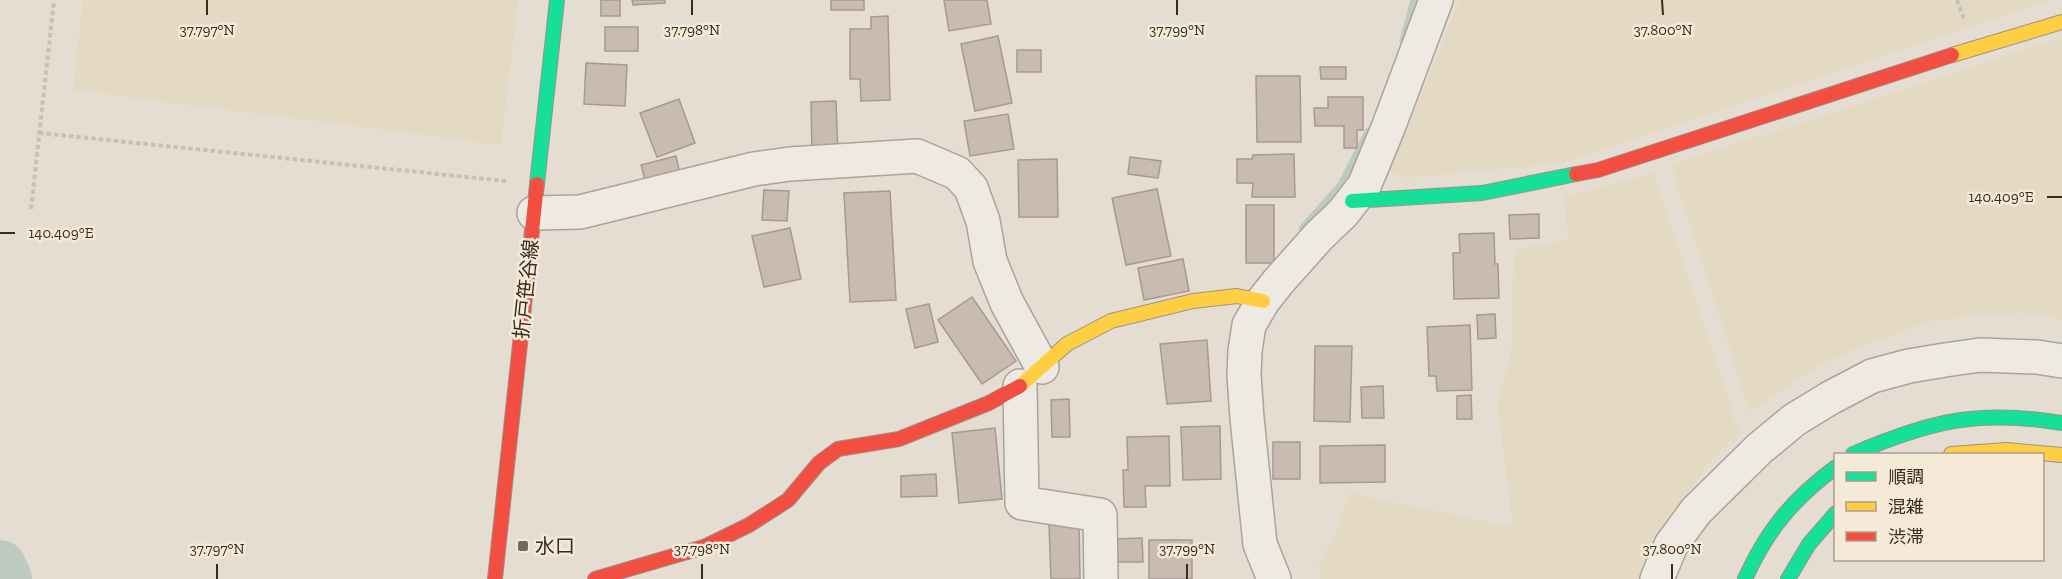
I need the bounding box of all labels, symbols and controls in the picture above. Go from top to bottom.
text: 37.797°N [179,21,235,39]
text: 37.798°N [664,21,720,39]
text: 37.799°N [1149,21,1205,39]
text: 37.800°N [1633,21,1693,39]
text: 140.409°E [1969,188,2034,206]
text: 140.409°E [29,224,94,242]
street label: 折戸笹谷線 [509,238,543,340]
legend [1834,453,2044,561]
text: 順調 [1888,466,1924,488]
text: 混雑 [1888,496,1924,518]
text: 渋滞 [1888,526,1924,548]
place label: 水口 [535,534,575,558]
marker: 水口 [516,539,530,553]
text: 37.797°N [189,540,245,558]
text: 37.798°N [674,540,730,558]
text: 37.799°N [1159,540,1215,558]
text: 37.800°N [1642,540,1702,558]

